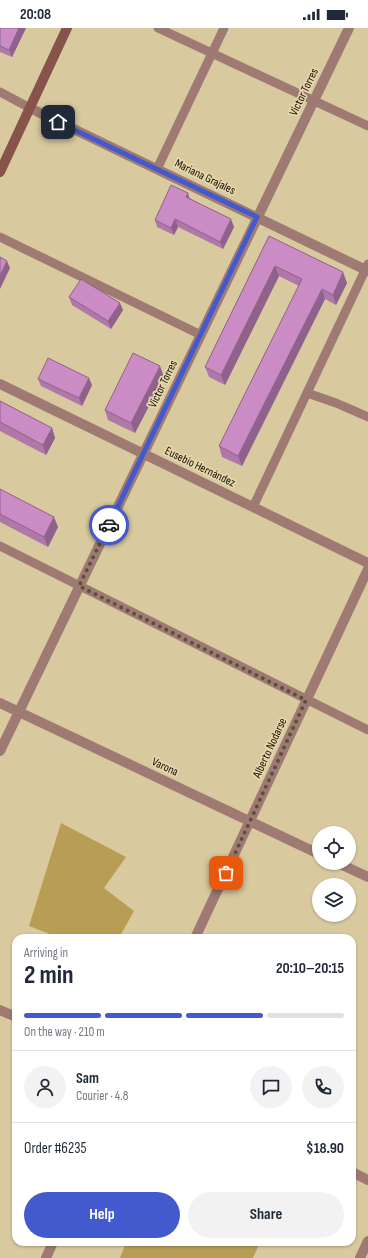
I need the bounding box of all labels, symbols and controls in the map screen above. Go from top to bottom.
text: 20:08 [20,5,51,24]
street label: Víctor Torres [286,66,322,118]
pin [41,105,75,139]
icon: home [47,111,69,133]
street label: Mariana Grajales [172,156,238,198]
street label: Víctor Torres [145,358,181,410]
street label: Eusebio Hernández [162,443,238,491]
courier [89,505,129,545]
icon: car [98,514,120,536]
street label: Alberto Nodarse [249,715,290,781]
street label: Varona [149,754,181,780]
map controls [312,826,356,922]
button: locate [312,826,356,870]
pin [209,856,243,890]
icon: bag [215,862,237,884]
button: layers [312,878,356,922]
text: Arriving in [24,945,68,961]
text: 20:10–20:15 [276,959,344,978]
text: 2 min [24,960,74,991]
text: On the way · 210 m [24,1024,105,1040]
button: person [24,1066,66,1108]
button: chat [250,1066,292,1108]
button: phone [302,1066,344,1108]
text: Sam [76,1069,99,1088]
text: Courier · 4.8 [76,1088,128,1104]
text: Order #6235 [24,1139,86,1158]
text: $18.90 [306,1139,344,1158]
button: Help [24,1192,180,1238]
button: Share [188,1192,344,1238]

